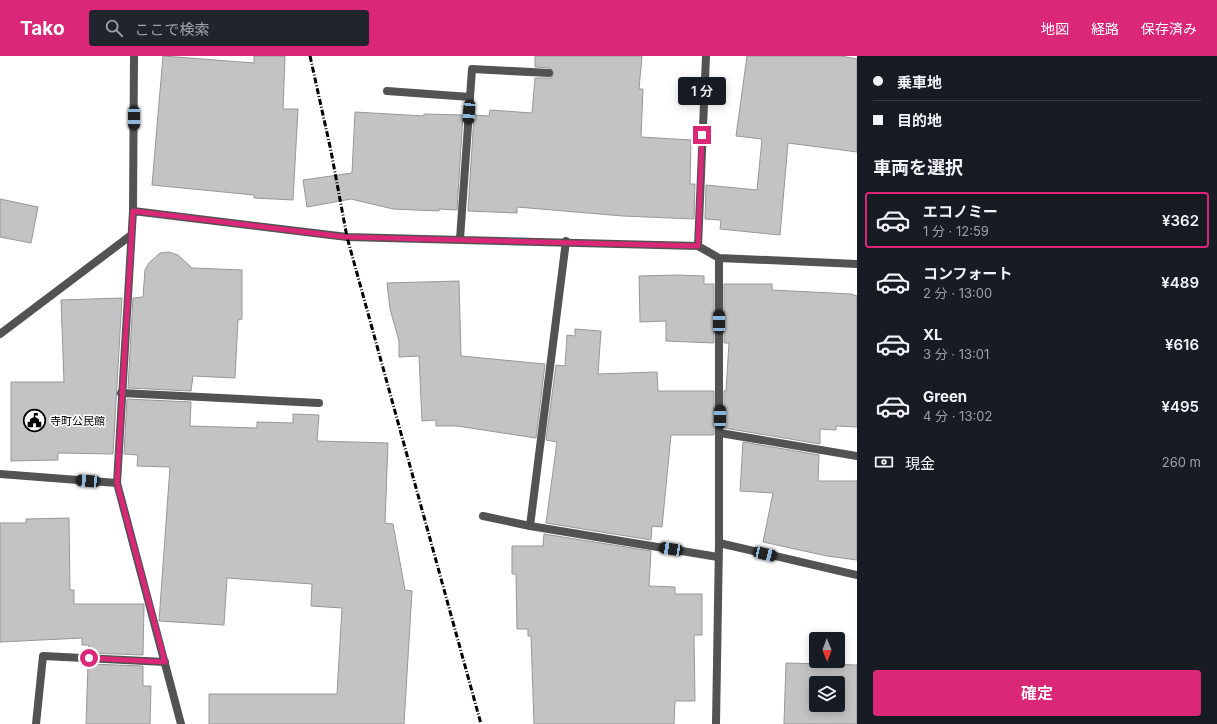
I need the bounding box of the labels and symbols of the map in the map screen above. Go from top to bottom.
callout: 1 分 [678,77,726,105]
car [462,100,476,124]
car [128,106,140,130]
route end [693,126,711,144]
car [713,310,725,334]
car [714,405,726,429]
public building icon: 寺町公民館 [22,408,48,434]
place label: 寺町公民館 [50,414,105,428]
car [76,474,100,488]
car [658,541,684,557]
car [752,545,778,563]
north arrow [809,632,845,668]
route start [80,649,98,667]

